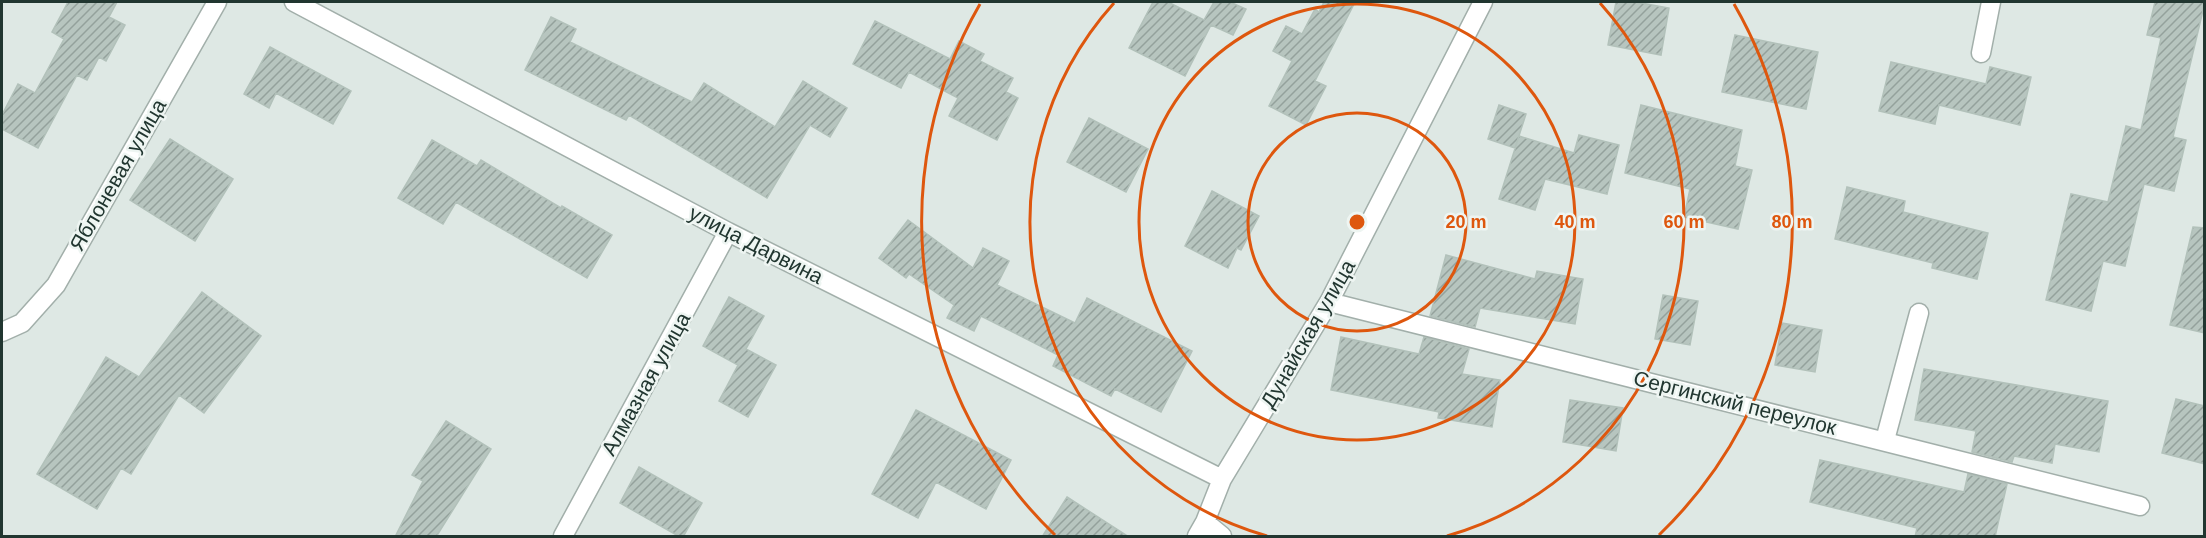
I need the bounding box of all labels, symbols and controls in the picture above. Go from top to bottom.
street label: Яблоневая улица [65,95,170,255]
street label: улица Дарвина [685,201,827,288]
centre of rings [1347,212,1367,232]
text: 20 m [1445,212,1487,232]
text: 40 m [1554,212,1596,232]
text: 60 m [1663,212,1705,232]
text: 80 m [1771,212,1813,232]
street label: Дунайская улица [1256,255,1359,412]
street label: Алмазная улица [597,308,695,459]
street label: Сергинский переулок [1631,366,1840,439]

